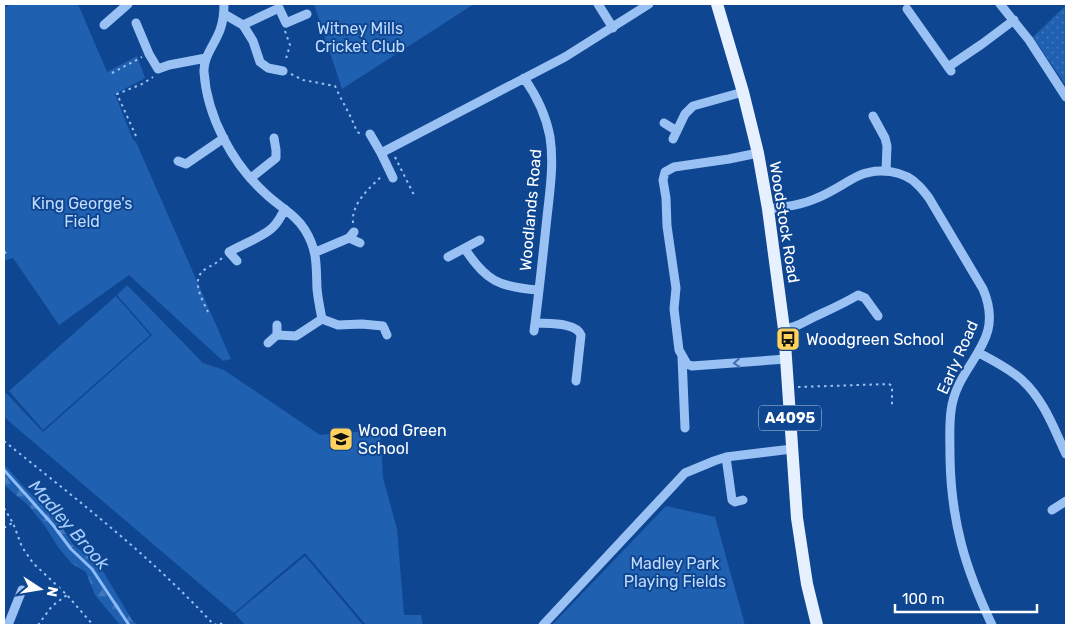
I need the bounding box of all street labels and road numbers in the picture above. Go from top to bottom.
street label: Woodlands Road [516,148,545,272]
street label: Woodstock Road [766,160,803,284]
street label: Early Road [933,317,982,397]
road number: A4095 [759,406,821,430]

